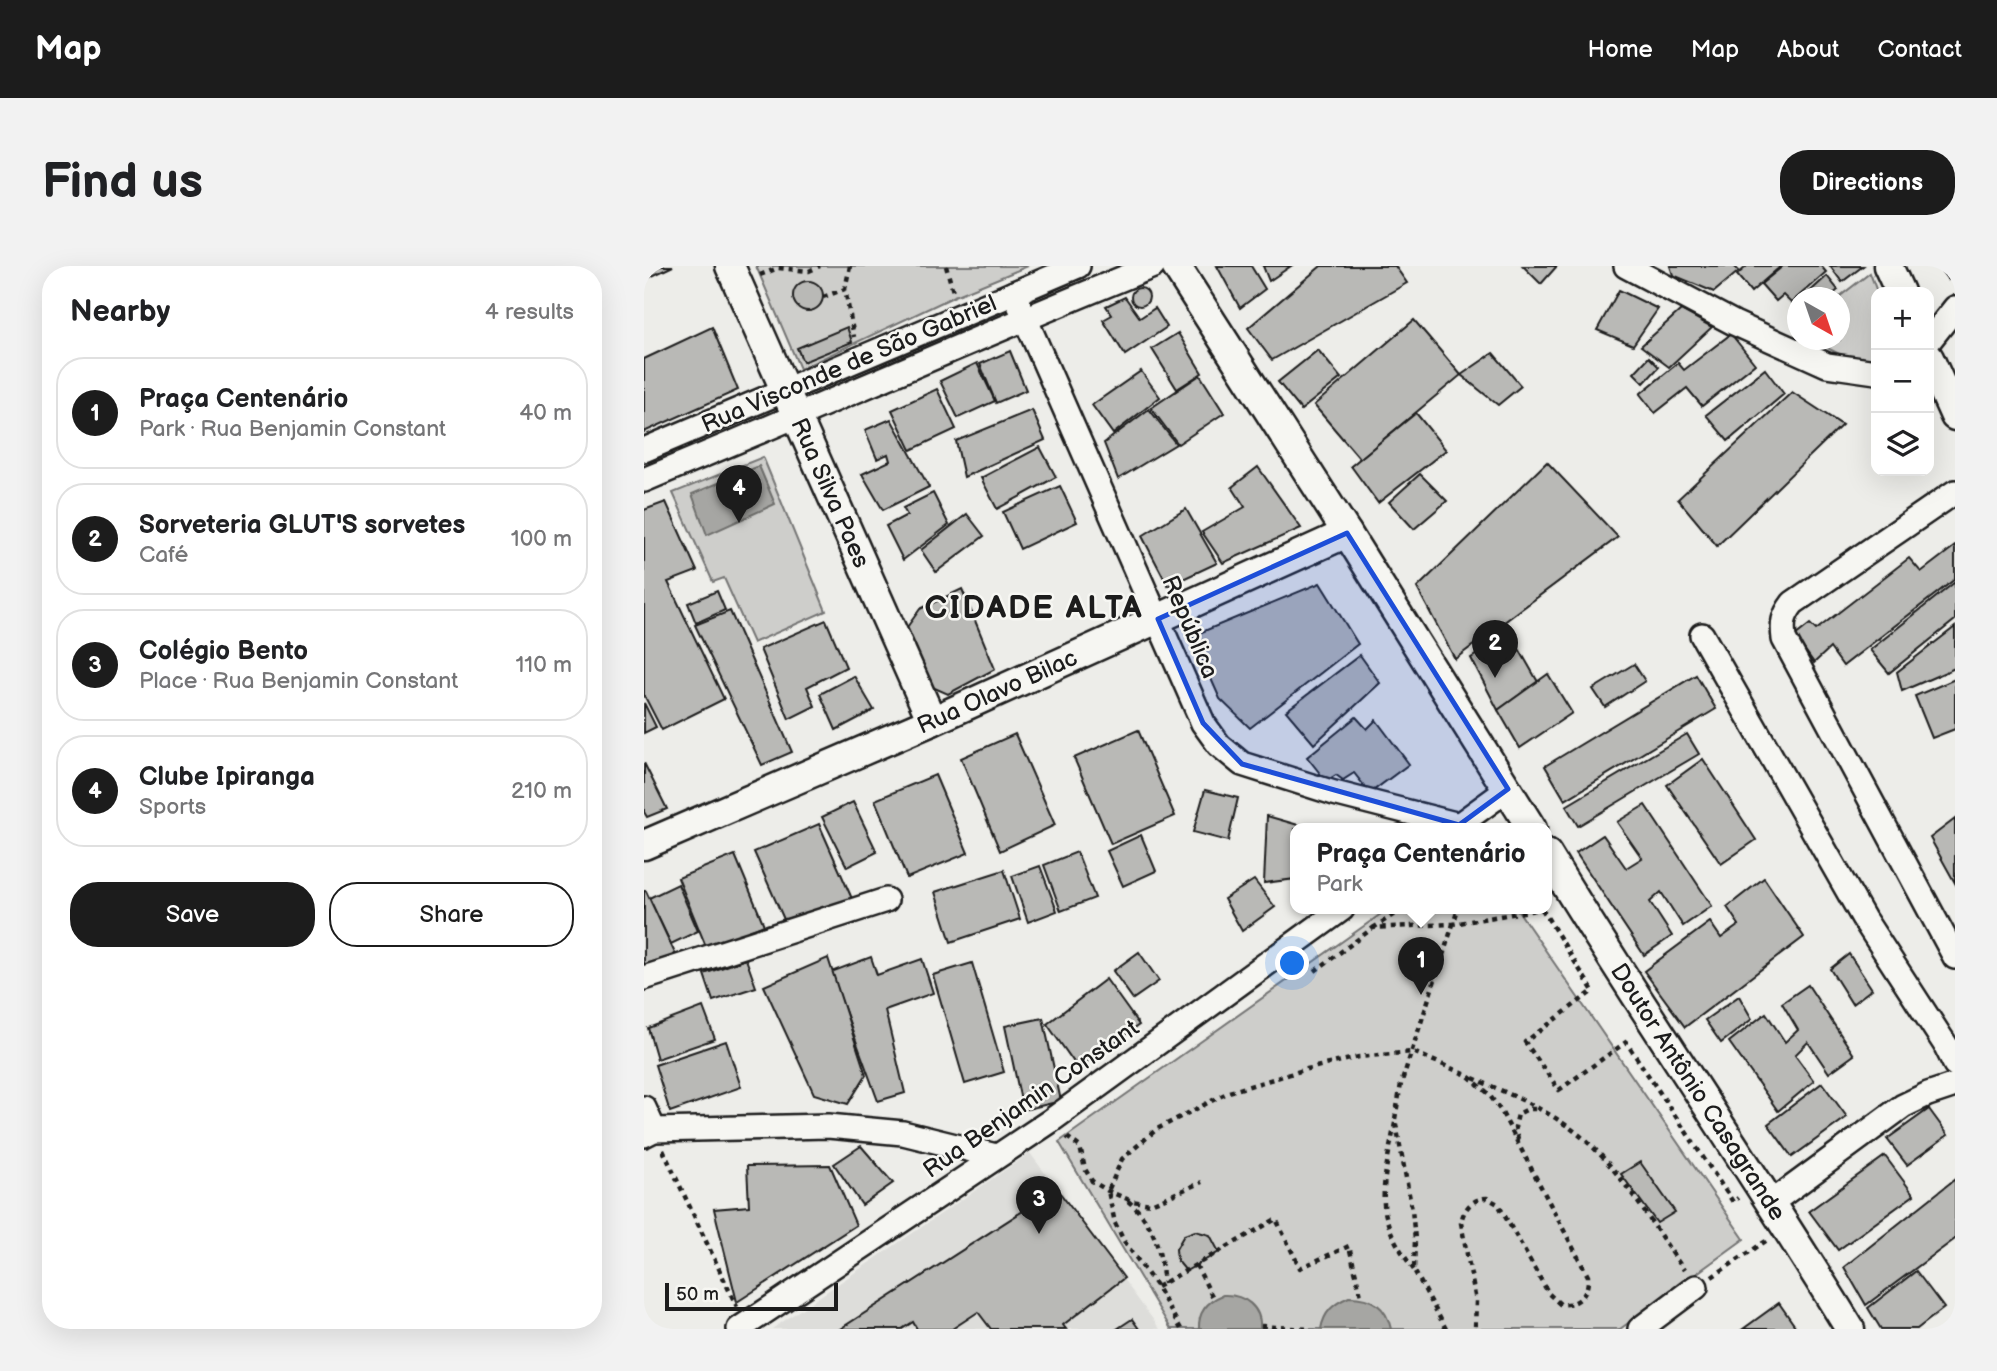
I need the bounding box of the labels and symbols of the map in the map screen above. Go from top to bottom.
north arrow [1787,287,1850,350]
street label: Rua Visconde de São Gabriel [697,289,1001,439]
street label: Rua Silva Paes [785,413,877,572]
pin: 4 [716,465,762,523]
street label: República [1155,571,1225,683]
district label: CIDADE ALTA [925,589,1143,628]
pin: 2 [1472,620,1518,678]
street label: Rua Olavo Bilac [913,643,1082,740]
pin: 1 [1398,937,1444,995]
your location [1275,946,1309,980]
street label: Doutor Antônio Casagrande [1605,958,1792,1226]
street label: Rua Benjamin Constant [918,1013,1145,1185]
pin: 3 [1016,1176,1062,1234]
scale bar [665,1280,838,1312]

